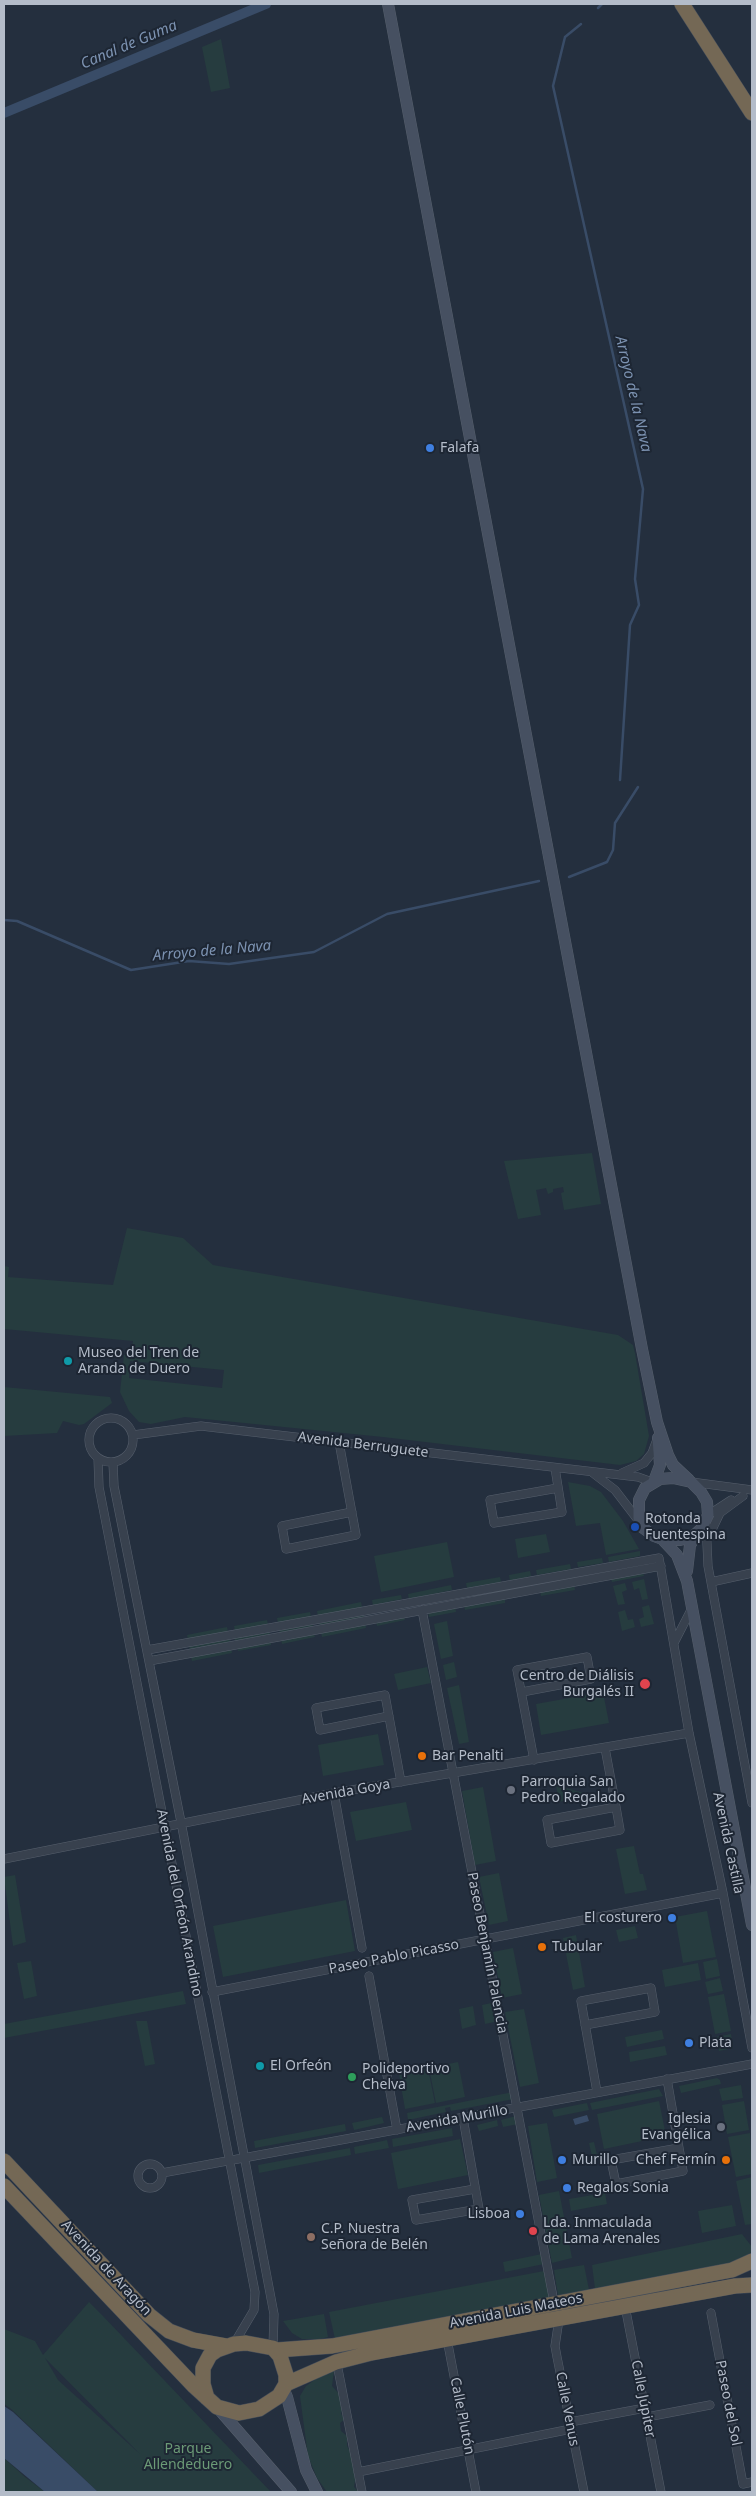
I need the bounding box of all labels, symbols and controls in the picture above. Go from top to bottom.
water label: Canal de Guma [78,17,180,73]
water label: Arroyo de la Nava [611,334,655,454]
place label: Falafa [440,440,479,456]
marker: Falafa [424,442,436,454]
water label: Arroyo de la Nava [152,937,272,965]
place label: Museo del Tren de Aranda de Duero [78,1345,199,1378]
marker: Museo del Tren de Aranda de Duero [62,1355,74,1367]
street label: Avenida Berruguete [297,1429,429,1461]
place label: Rotonda Fuentespina [645,1511,726,1544]
marker: Rotonda Fuentespina [629,1521,641,1533]
place label: Centro de Diálisis Burgalés II [520,1668,634,1700]
marker: Centro de Diálisis Burgalés II [638,1677,652,1691]
place label: Bar Penalti [432,1748,504,1764]
marker: Bar Penalti [416,1750,428,1762]
place label: Parroquia San Pedro Regalado [521,1774,625,1806]
street label: Avenida Goya [300,1776,392,1808]
marker: Parroquia San Pedro Regalado [505,1784,517,1796]
street label: Avenida Castilla [709,1791,747,1895]
street label: Avenida del Orfeón Arandino [153,1808,205,1998]
street label: Paseo Benjamín Palencia [463,1871,511,2035]
place label: El costurero [584,1910,662,1926]
marker: El costurero [666,1912,678,1924]
street label: Paseo Pablo Picasso [327,1936,461,1978]
place label: Tubular [552,1939,602,1955]
marker: Tubular [536,1941,548,1953]
place label: Plata [699,2035,732,2051]
marker: Plata [683,2037,695,2049]
place label: El Orfeón [270,2058,332,2074]
marker: El Orfeón [254,2060,266,2072]
place label: Polideportivo Chelva [362,2061,450,2094]
marker: Polideportivo Chelva [346,2071,358,2083]
street label: Avenida Murillo [405,2102,509,2136]
place label: Iglesia Evangélica [641,2111,711,2144]
marker: Iglesia Evangélica [715,2121,727,2133]
place label: Murillo [572,2152,618,2168]
place label: Chef Fermín [636,2152,716,2168]
marker: Murillo [556,2154,568,2166]
marker: Chef Fermín [720,2154,732,2166]
place label: Regalos Sonia [577,2180,669,2196]
marker: Regalos Sonia [561,2182,573,2194]
place label: Lisboa [467,2206,510,2222]
marker: Lisboa [514,2208,526,2220]
place label: Lda. Inmaculada de Lama Arenales [543,2215,660,2248]
street label: Avenida de Aragón [57,2217,155,2319]
place label: C.P. Nuestra Señora de Belén [321,2221,428,2254]
marker: Lda. Inmaculada de Lama Arenales [527,2225,539,2237]
marker: C.P. Nuestra Señora de Belén [305,2231,317,2243]
street label: Avenida Luis Mateos [448,2290,584,2332]
street label: Calle Júpiter [627,2359,659,2439]
street label: Paseo del Sol [711,2359,745,2447]
street label: Calle Venus [552,2370,582,2448]
street label: Calle Plutón [446,2376,478,2456]
park label: Parque Allendeduero [144,2441,232,2474]

